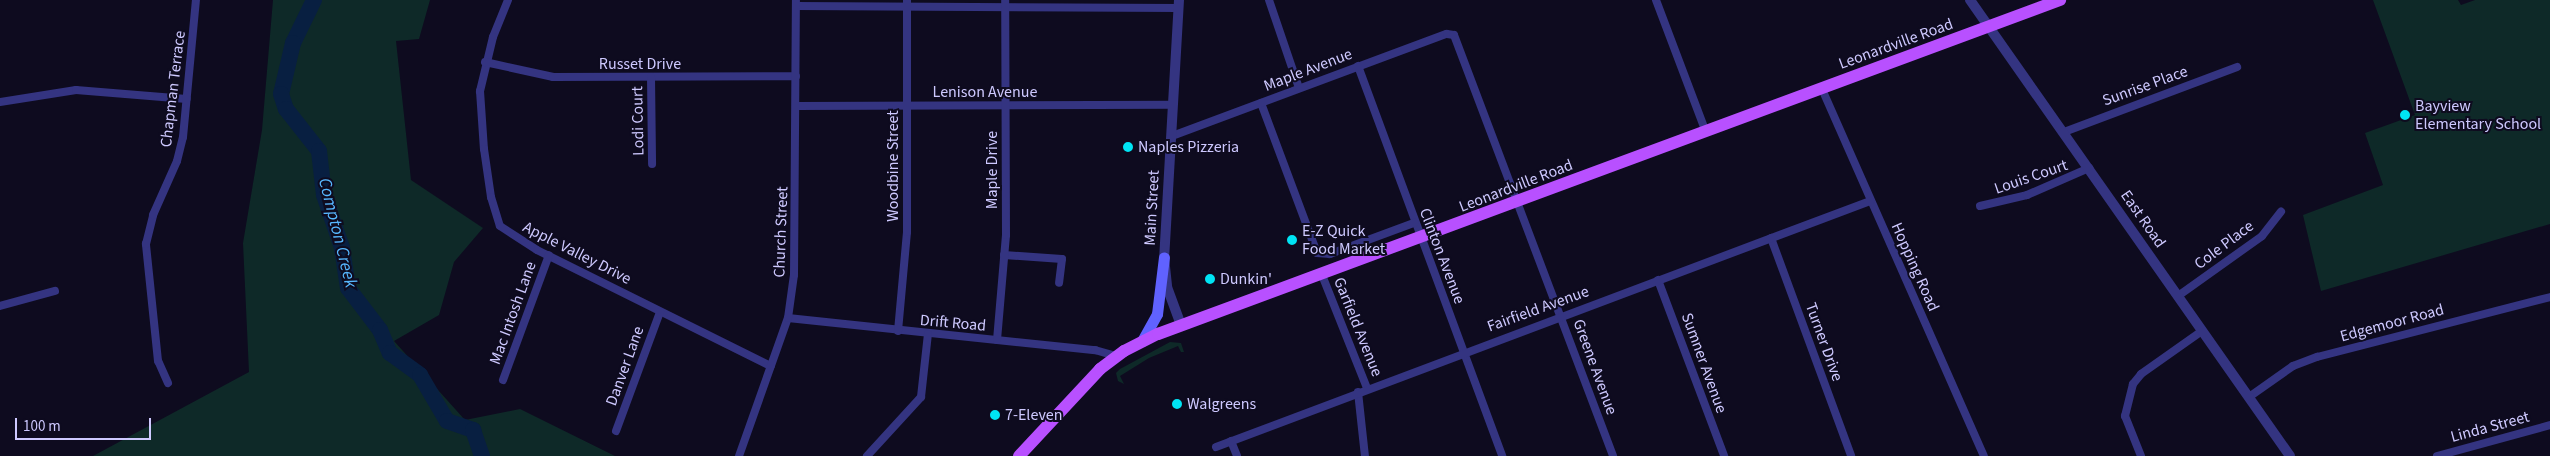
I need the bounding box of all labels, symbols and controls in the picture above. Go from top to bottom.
street label: Leonardville Road [1836,14,1956,74]
street label: Chapman Terrace [156,30,190,148]
street label: Maple Avenue [1261,44,1355,96]
street label: Russet Drive [599,54,681,74]
street label: Sunrise Place [2100,62,2190,110]
street label: Lenison Avenue [933,82,1037,102]
street label: Lodi Court [628,86,648,156]
place label: Bayview Elementary School [2415,96,2541,134]
marker: Bayview Elementary School [2399,109,2411,121]
street label: Woodbine Street [883,110,903,222]
street label: Maple Drive [982,131,1002,209]
place label: Naples Pizzeria [1138,137,1239,157]
marker: Naples Pizzeria [1122,141,1134,153]
street label: Leonardville Road [1456,155,1576,217]
street label: Louis Court [1992,156,2070,198]
street label: Main Street [1140,170,1164,246]
water label: Compton Creek [313,176,361,290]
street label: Church Street [770,186,792,278]
street label: East Road [2116,187,2170,251]
street label: Clinton Avenue [1415,205,1469,307]
street label: Apple Valley Drive [520,217,634,289]
street label: Cole Place [2191,217,2257,273]
street label: Hopping Road [1887,220,1943,314]
place label: E-Z Quick Food Market [1302,221,1385,259]
marker: E-Z Quick Food Market [1286,234,1298,246]
street label: Mac Intosh Lane [485,259,541,367]
place label: Dunkin' [1220,269,1272,289]
marker: Dunkin' [1204,273,1216,285]
street label: Garfield Avenue [1329,274,1387,380]
street label: Fairfield Avenue [1484,282,1592,336]
street label: Turner Drive [1801,300,1847,384]
street label: Edgemoor Road [2338,300,2446,346]
street label: Sumner Avenue [1677,310,1731,416]
street label: Drift Road [919,311,987,335]
street label: Greene Avenue [1569,317,1621,417]
street label: Danver Lane [602,324,648,408]
place label: Walgreens [1187,394,1256,414]
marker: Walgreens [1171,398,1183,410]
place label: 7-Eleven [1005,405,1063,425]
street label: Linda Street [2449,407,2531,447]
scale bar [18,408,154,440]
marker: 7-Eleven [989,409,1001,421]
text: 100 m [23,416,61,437]

